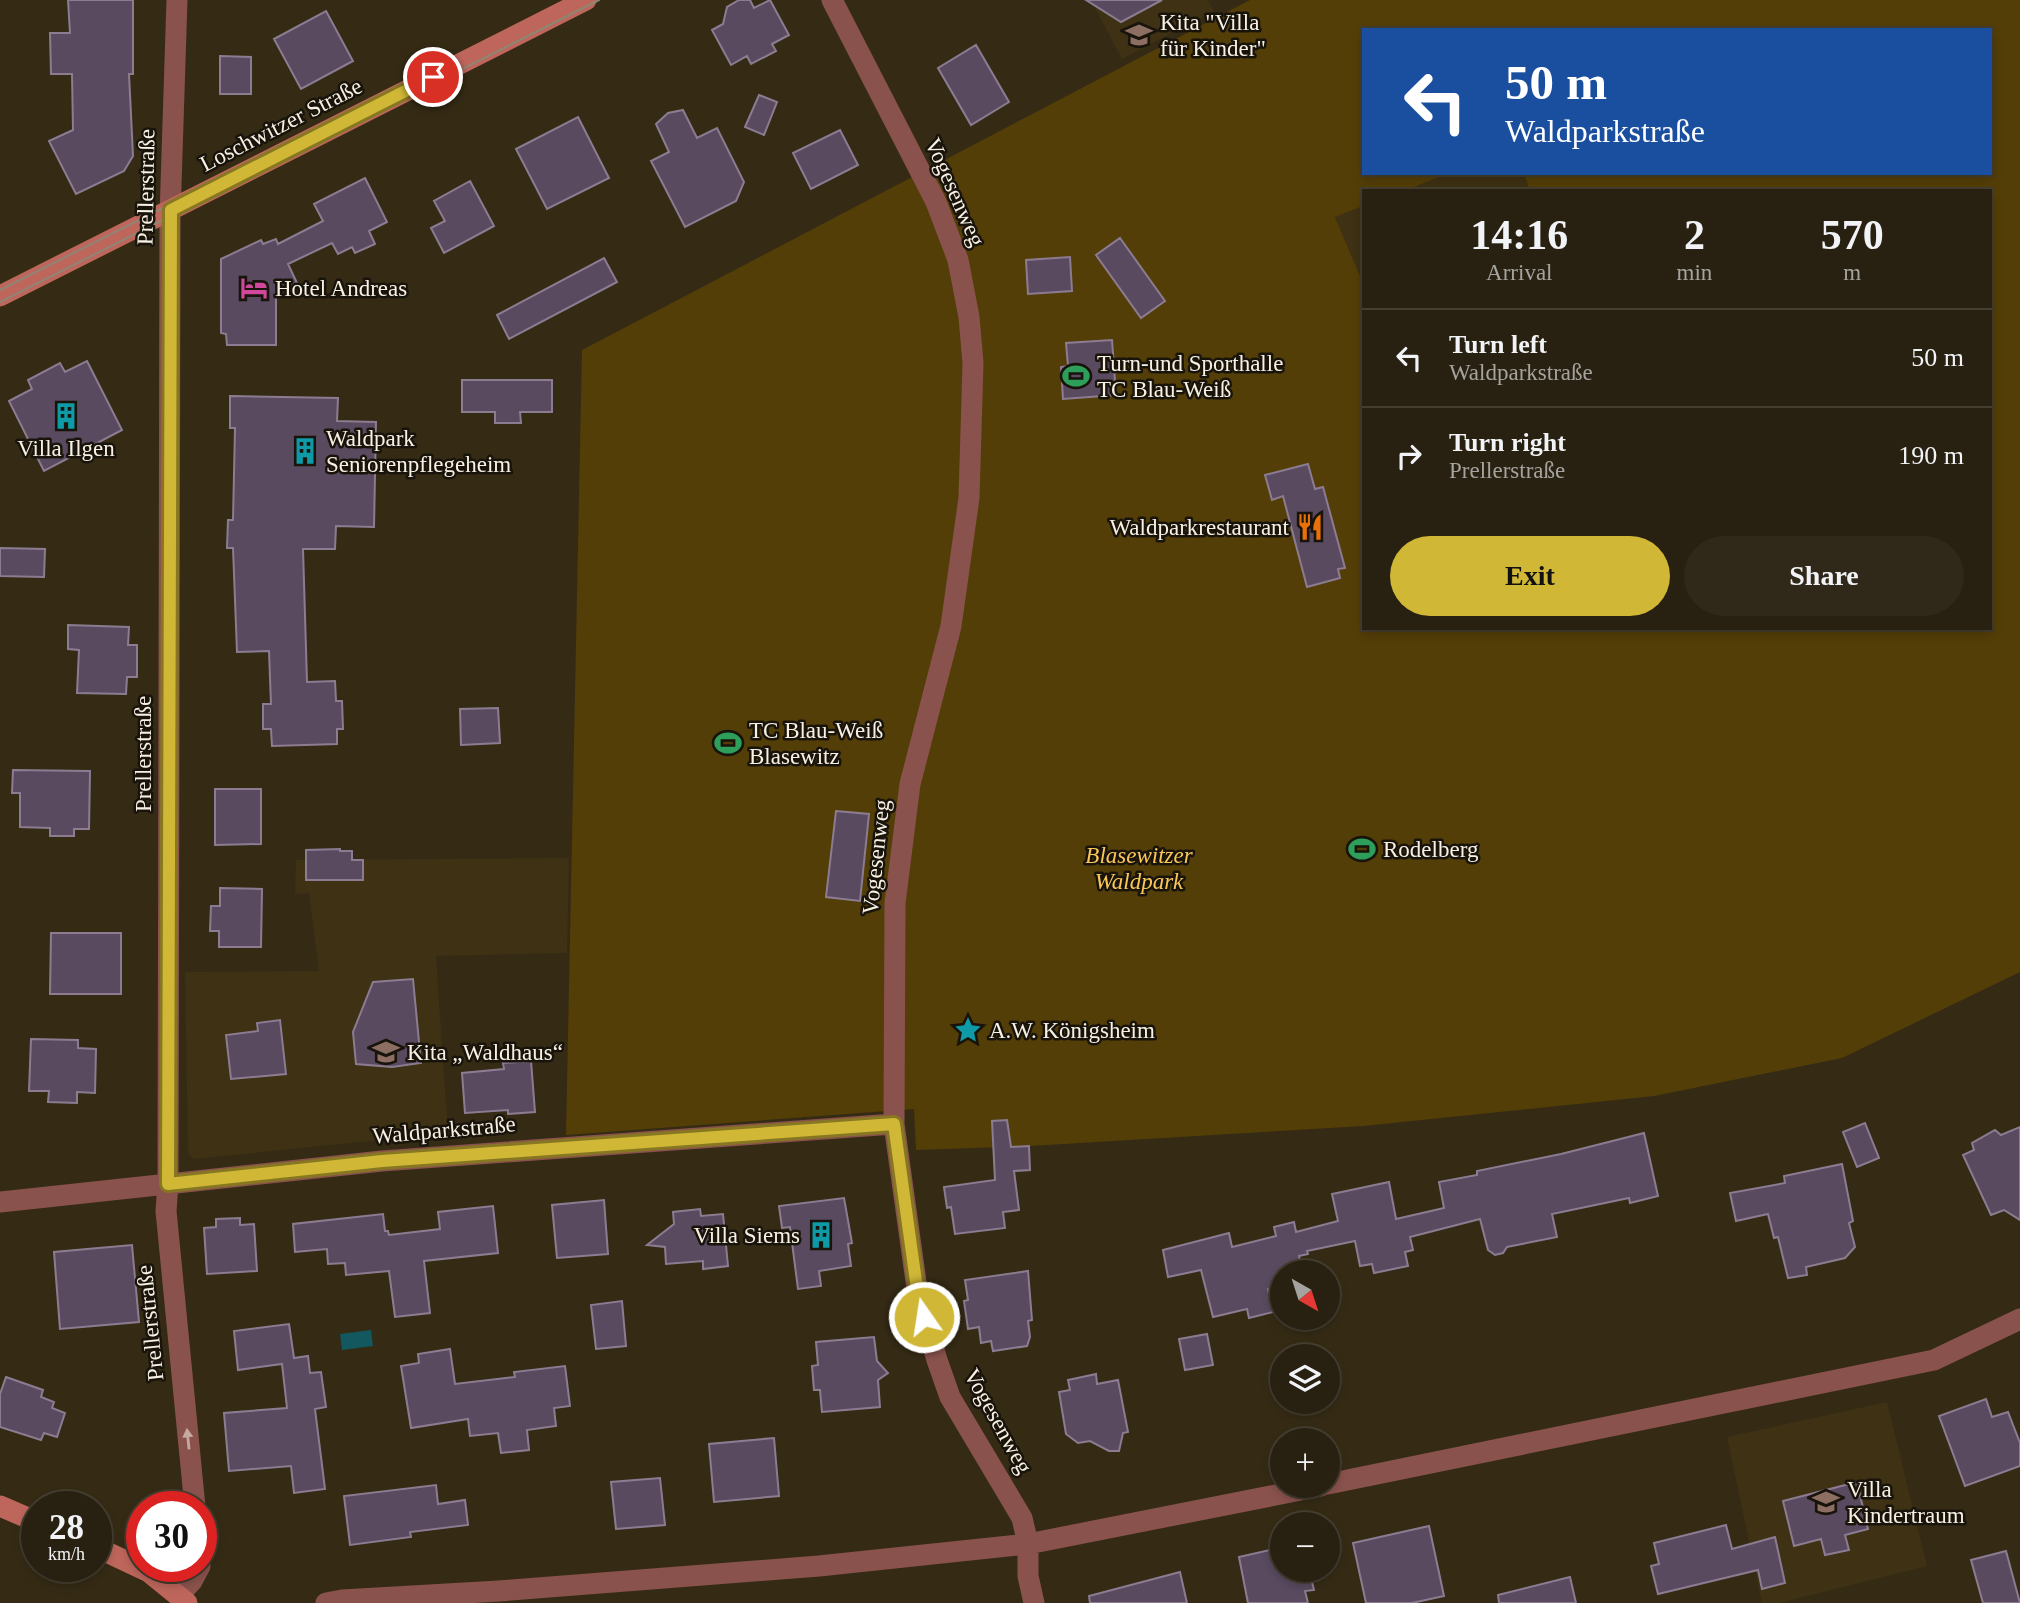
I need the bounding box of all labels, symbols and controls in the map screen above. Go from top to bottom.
place label: Kita "Villa für Kinder" [1160,10,1266,61]
school or university icon: Kita "Villa für Kinder" [1124,20,1154,50]
pin [403,47,463,107]
text: 50 m [1505,55,1607,110]
icon: left [1390,56,1481,147]
icon: arrive [414,58,452,96]
street label: Loschwitzer Straße [196,73,366,177]
text: Waldparkstraße [1505,113,1705,149]
street label: Prellerstraße [132,129,160,245]
street label: Vogesenweg [920,134,990,250]
text: 14:16 [1470,212,1568,258]
text: 2 [1684,212,1705,258]
text: 570 [1821,212,1884,258]
text: Arrival [1486,260,1553,285]
text: min [1677,260,1712,285]
text: m [1843,260,1861,285]
hotel icon: Hotel Andreas [239,273,269,303]
place label: Hotel Andreas [275,276,407,301]
text: Turn left [1449,330,1547,359]
icon: left [1390,339,1428,377]
text: 50 m [1911,343,1964,372]
place label: Turn-und Sporthalle TC Blau-Weiß [1097,351,1283,402]
text: Waldparkstraße [1449,360,1593,385]
sports icon: Turn-und Sporthalle TC Blau-Weiß [1061,361,1091,391]
building icon: Villa Ilgen [51,401,81,431]
place label: Waldpark Seniorenpflegeheim [326,426,511,477]
text: Turn right [1449,428,1566,457]
place label: Villa Ilgen [17,436,115,461]
building icon: Waldpark Seniorenpflegeheim [290,436,320,466]
icon: right [1390,437,1428,475]
text: 190 m [1898,441,1964,470]
text: Prellerstraße [1449,458,1565,483]
restaurant icon: Waldparkrestaurant [1295,512,1325,542]
place label: Waldparkrestaurant [1109,515,1290,540]
button: Exit [1390,536,1670,616]
button: Share [1684,536,1964,616]
street label: Prellerstraße [131,696,156,812]
place label: TC Blau-Weiß Blasewitz [749,718,883,769]
sports icon: TC Blau-Weiß Blasewitz [713,728,743,758]
street label: Vogesenweg [858,798,895,916]
sports icon: Rodelberg [1347,834,1377,864]
place label: Rodelberg [1383,837,1479,862]
park label: Blasewitzer Waldpark [1085,843,1194,894]
place icon: A.W. Königsheim [953,1015,983,1045]
place label: A.W. Königsheim [989,1018,1155,1043]
school or university icon: Kita „Waldhaus“ [371,1037,401,1067]
place label: Kita „Waldhaus“ [407,1040,563,1065]
street label: Waldparkstraße [371,1111,517,1149]
building icon: Villa Siems [806,1220,836,1250]
place label: Villa Siems [693,1223,800,1248]
north arrow [1270,1260,1340,1330]
map controls [1270,1260,1340,1582]
street label: Prellerstraße [131,1264,169,1382]
position arrow [887,1280,961,1354]
button: layers [1270,1344,1340,1414]
street label: Vogesenweg [959,1364,1037,1478]
one-way arrow [183,1428,194,1450]
button: + [1270,1428,1340,1498]
place label: Villa Kindertraum [1847,1477,1965,1528]
school or university icon: Villa Kindertraum [1811,1487,1841,1517]
speed limit sign: 30 [126,1491,217,1582]
text: 28 [49,1508,84,1547]
button: − [1270,1512,1340,1582]
text: km/h [48,1544,85,1564]

